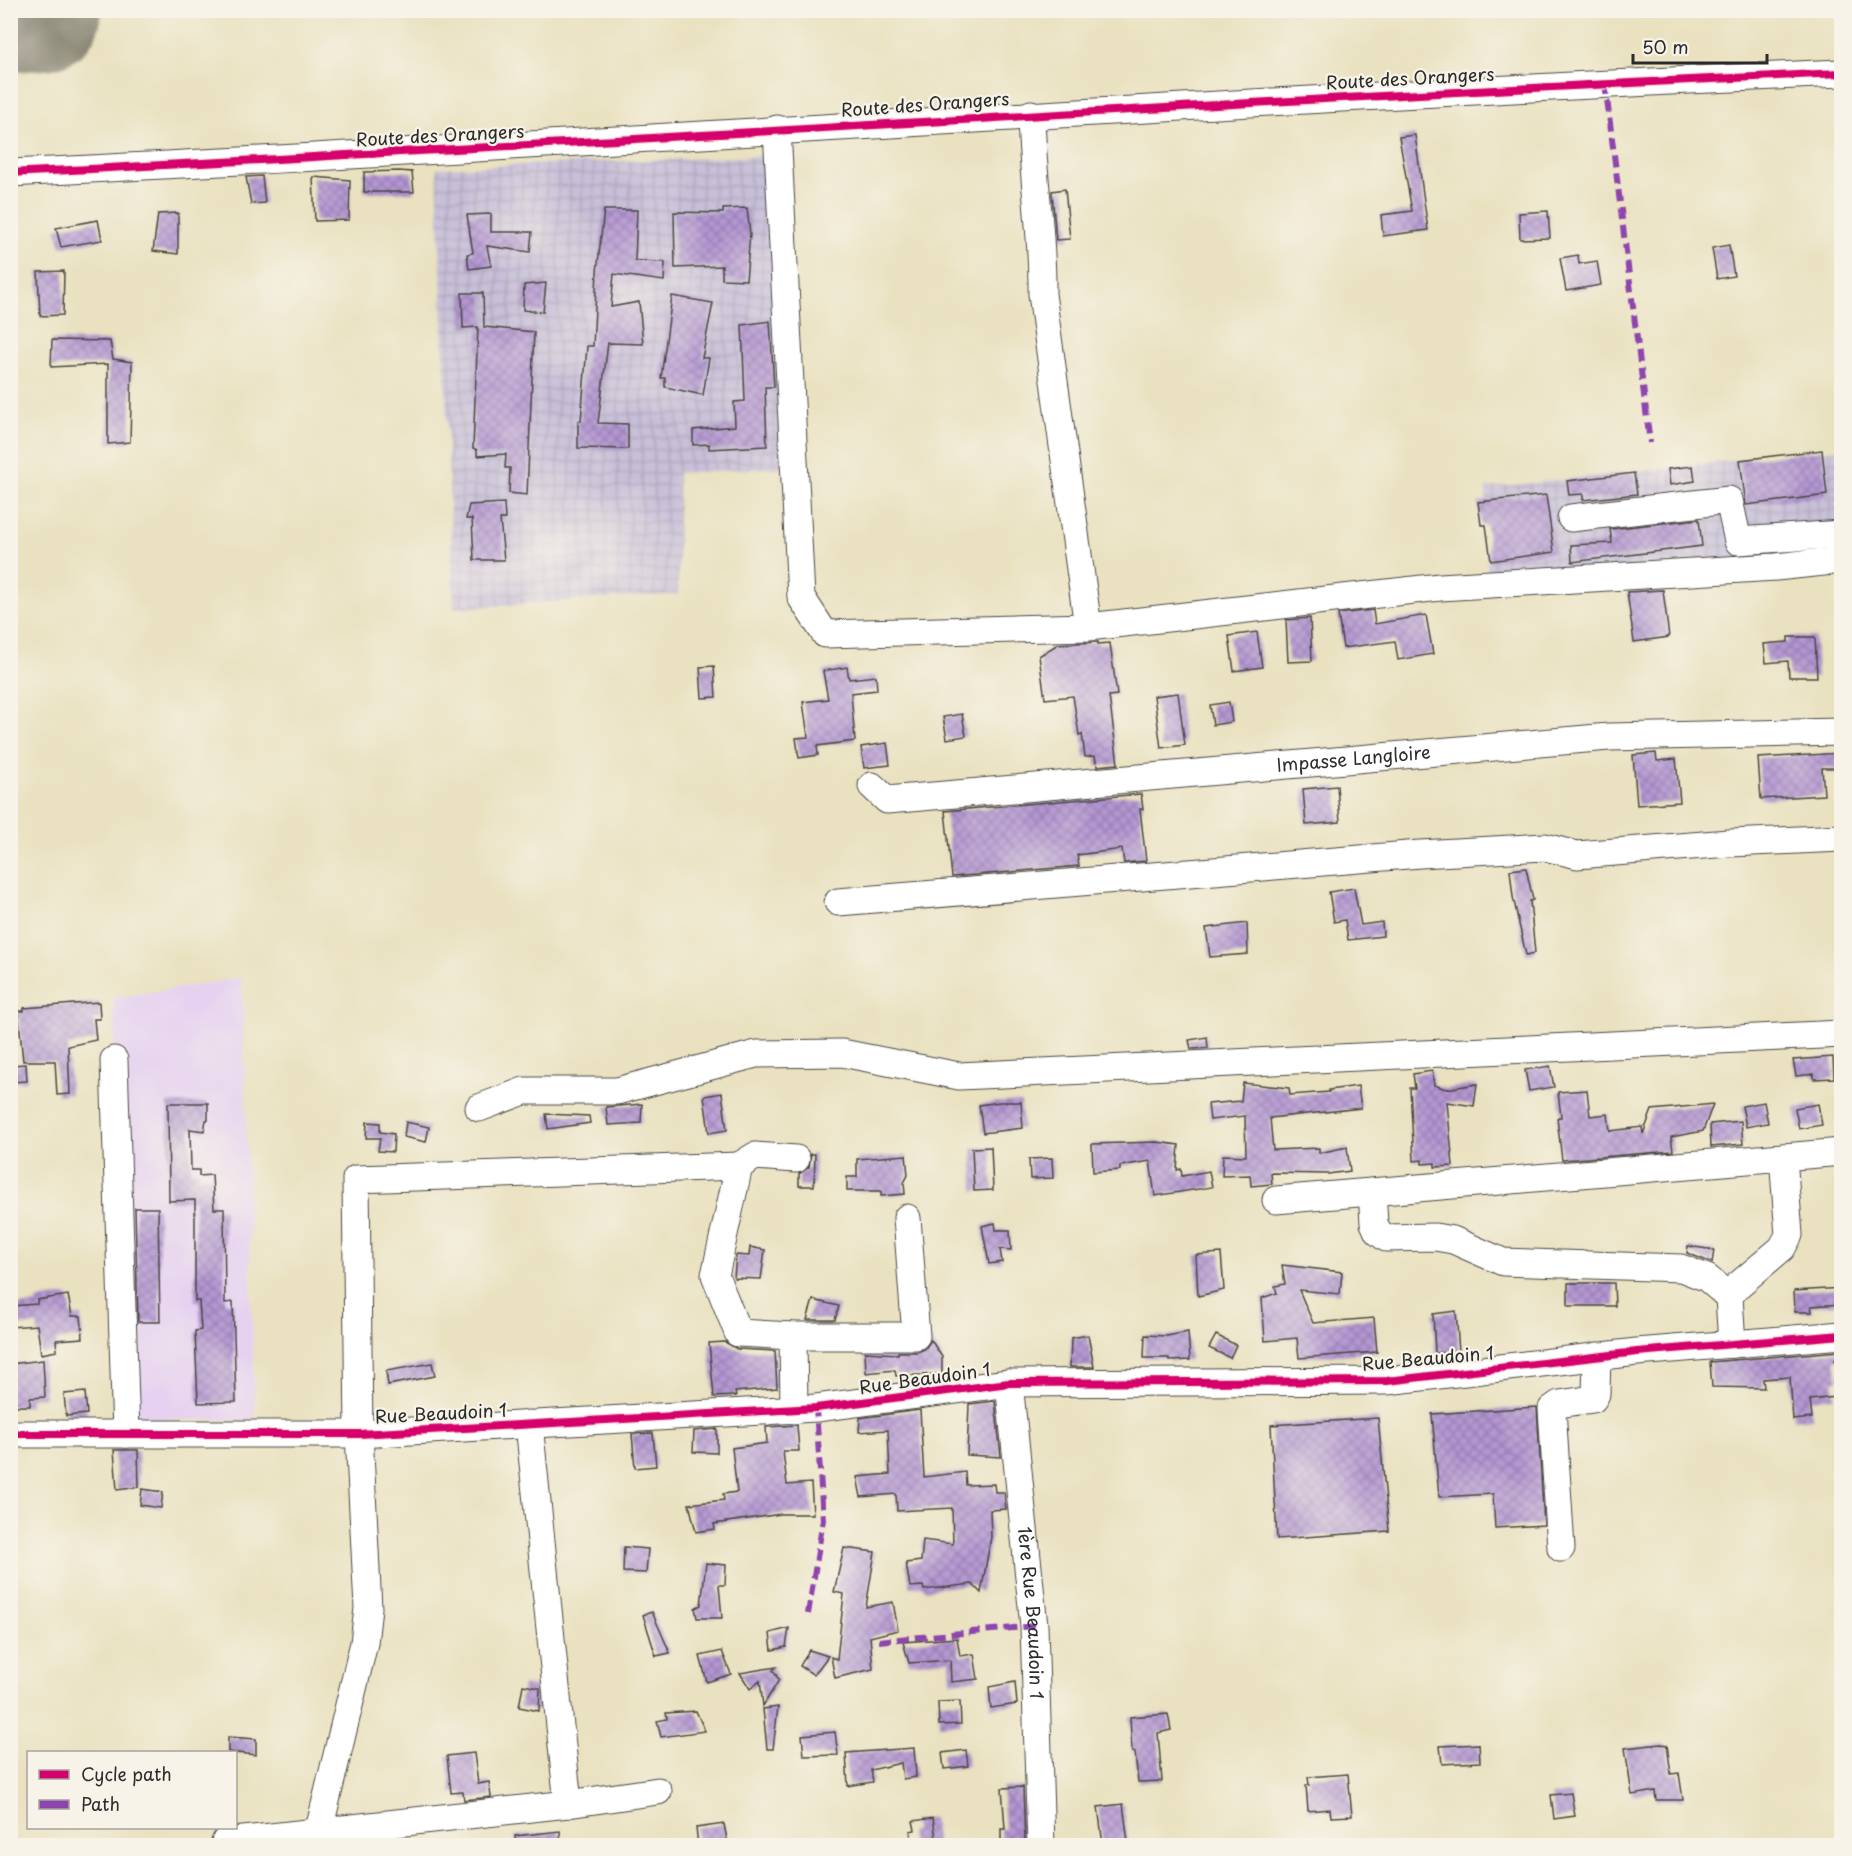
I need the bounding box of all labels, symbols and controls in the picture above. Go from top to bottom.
scale bar [1633,27,1766,65]
text: 50 m [1642,33,1689,60]
street label: Route des Orangers [1325,60,1495,95]
street label: Route des Orangers [840,84,1010,123]
street label: Route des Orangers [355,117,525,152]
street label: Impasse Langloire [1276,738,1432,778]
street label: Rue Beaudoin 1 [1361,1338,1495,1377]
street label: Rue Beaudoin 1 [857,1355,992,1400]
street label: Rue Beaudoin 1 [374,1396,508,1429]
street label: 1ère Rue Beaudoin 1 [1012,1525,1051,1700]
legend [27,1751,237,1829]
text: Cycle path [81,1760,172,1787]
text: Path [81,1790,120,1817]

